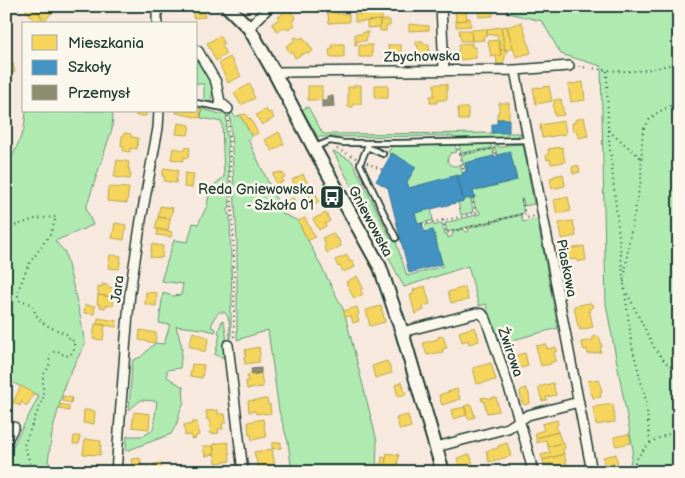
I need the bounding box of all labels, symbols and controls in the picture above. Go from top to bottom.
legend [22,22,198,112]
text: Mieszkania [68,34,144,53]
street label: Zbychowska [383,47,460,66]
text: Szkoły [68,58,111,77]
text: Przemysł [68,84,130,103]
place label: Reda Gniewowska - Szkoła 01 [198,181,314,214]
street label: Gniewowska [345,183,396,260]
bus stop icon: Reda Gniewowska - Szkoła 01 [319,184,345,210]
street label: Piaskowa [553,238,580,299]
street label: Jara [107,274,128,304]
street label: Żwirowa [494,324,528,379]

